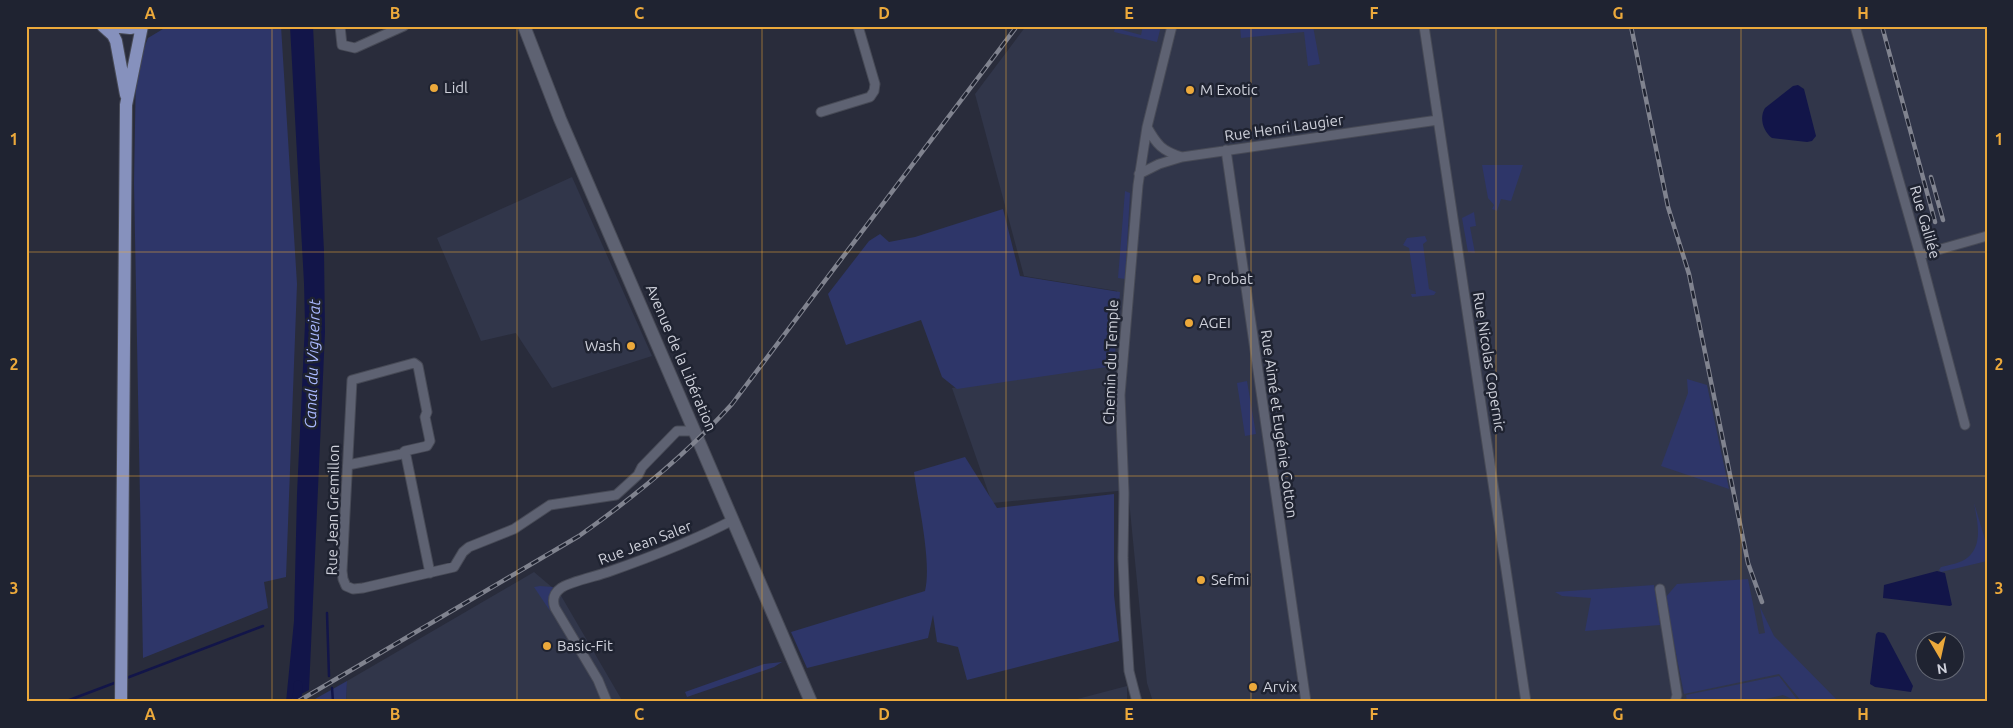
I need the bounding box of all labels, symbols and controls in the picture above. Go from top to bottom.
text: A [144,4,156,22]
text: B [390,4,400,22]
text: C [634,4,644,22]
text: D [878,4,890,22]
text: E [1124,4,1134,22]
text: F [1370,4,1379,22]
text: G [1612,4,1624,22]
text: H [1857,4,1869,22]
place label: Lidl [444,79,468,96]
place label: M Exotic [1200,81,1258,98]
marker: Lidl [428,82,440,94]
marker: M Exotic [1184,84,1196,96]
street label: Rue Henri Laugier [1223,111,1345,144]
text: 1 [9,130,19,148]
text: 1 [1994,130,2004,148]
street label: Rue Galilée [1907,183,1944,260]
place label: Probat [1207,270,1253,287]
marker: Probat [1191,273,1203,285]
street label: Avenue de la Libération [643,282,720,434]
street label: Rue Nicolas Copernic [1470,291,1509,433]
water label: Canal du Vigueirat [301,298,323,429]
street label: Chemin du Temple [1100,299,1121,425]
place label: AGEI [1199,314,1231,331]
marker: AGEI [1183,317,1195,329]
street label: Rue Aimé et Eugénie Cotton [1258,329,1301,519]
place label: Wash [585,337,621,354]
marker: Wash [625,340,637,352]
text: 2 [9,355,19,373]
text: 2 [1994,355,2004,373]
street label: Rue Jean Gremillon [323,445,342,575]
street label: Rue Jean Saler [596,517,694,568]
place label: Sefmi [1211,571,1249,588]
marker: Sefmi [1195,574,1207,586]
text: 3 [9,579,19,597]
text: 3 [1994,579,2004,597]
north arrow [1916,630,1966,680]
place label: Basic-Fit [557,637,613,654]
marker: Basic-Fit [541,640,553,652]
text: N [1936,660,1948,678]
place label: Arvix [1263,678,1298,695]
marker: Arvix [1247,681,1259,693]
text: A [144,705,156,723]
text: B [390,705,400,723]
text: C [634,705,644,723]
text: D [878,705,890,723]
text: E [1124,705,1134,723]
text: F [1370,705,1379,723]
text: G [1612,705,1624,723]
text: H [1857,705,1869,723]

